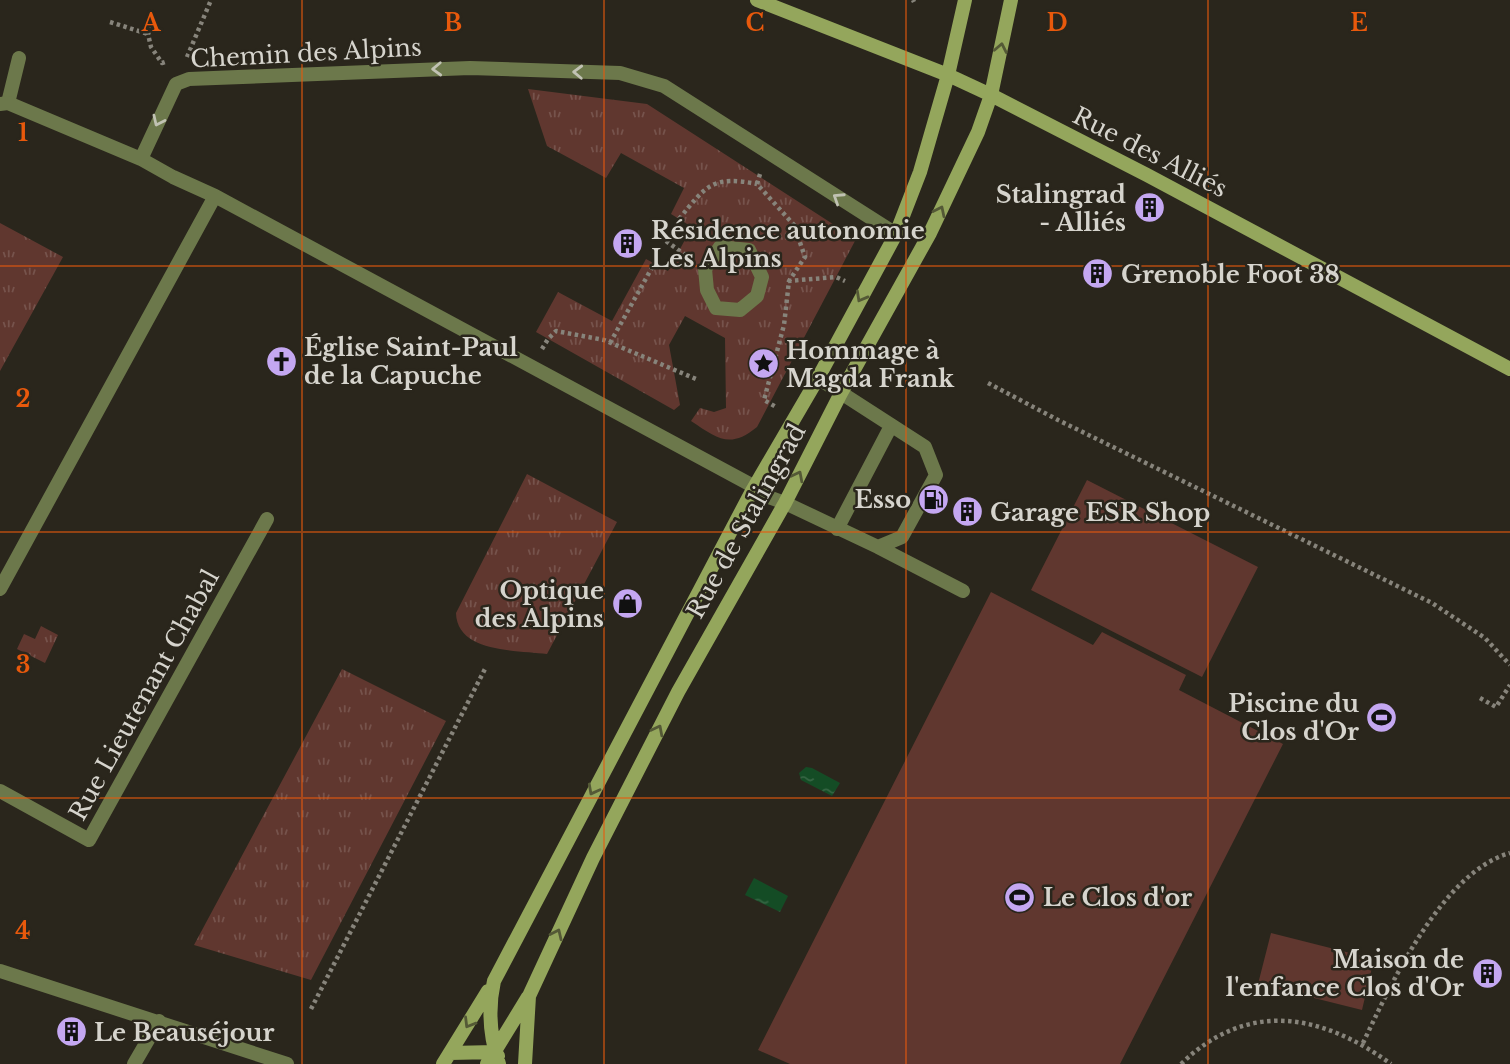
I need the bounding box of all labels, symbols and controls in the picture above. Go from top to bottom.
text: A [141,9,162,37]
text: B [444,9,462,37]
text: C [746,9,764,37]
text: D [1046,9,1068,37]
text: E [1350,9,1368,37]
street label: Chemin des Alpins [189,32,423,74]
one-way arrow [993,42,1008,54]
one-way arrow [432,62,443,77]
one-way arrow [572,65,583,80]
street label: Rue des Alliés [1068,101,1232,203]
one-way arrow [152,114,166,126]
text: 1 [18,119,28,147]
place label: Stalingrad - Alliés [996,180,1126,237]
building icon: Stalingrad - Alliés [1132,191,1166,225]
one-way arrow [833,193,846,206]
one-way arrow [932,206,946,218]
place label: Résidence autonomie Les Alpins [651,216,925,273]
building icon: Résidence autonomie Les Alpins [611,227,645,261]
building icon: Grenoble Foot 38 [1081,257,1115,291]
place label: Grenoble Foot 38 [1121,260,1340,289]
one-way arrow [856,290,869,303]
place label: Église Saint-Paul de la Capuche [304,333,518,390]
place label: Hommage à Magda Frank [786,336,955,393]
church icon: Église Saint-Paul de la Capuche [264,344,298,378]
place icon: Hommage à Magda Frank [746,347,780,381]
text: 2 [16,385,30,413]
street label: Rue de Stalingrad [680,419,812,623]
one-way arrow [790,471,804,484]
fuel station icon: Esso [917,482,951,516]
place label: Esso [854,485,911,514]
building icon: Garage ESR Shop [950,495,984,529]
place label: Garage ESR Shop [990,498,1210,527]
street label: Rue Lieutenant Chabal [63,564,225,825]
place label: Optique des Alpins [475,576,604,633]
shop icon: Optique des Alpins [610,587,644,621]
text: 3 [16,651,30,679]
place label: Piscine du Clos d'Or [1228,689,1359,746]
sports icon: Piscine du Clos d'Or [1365,700,1399,734]
one-way arrow [650,725,664,737]
one-way arrow [588,783,601,795]
sports icon: Le Clos d'or [1003,880,1037,914]
place label: Le Clos d'or [1043,883,1192,912]
text: 4 [15,917,31,945]
one-way arrow [549,929,563,941]
place label: Maison de l'enfance Clos d'Or [1226,945,1464,1002]
building icon: Maison de l'enfance Clos d'Or [1470,956,1504,990]
building icon: Le Beauséjour [54,1015,88,1049]
one-way arrow [464,1015,477,1028]
place label: Le Beauséjour [94,1018,275,1047]

